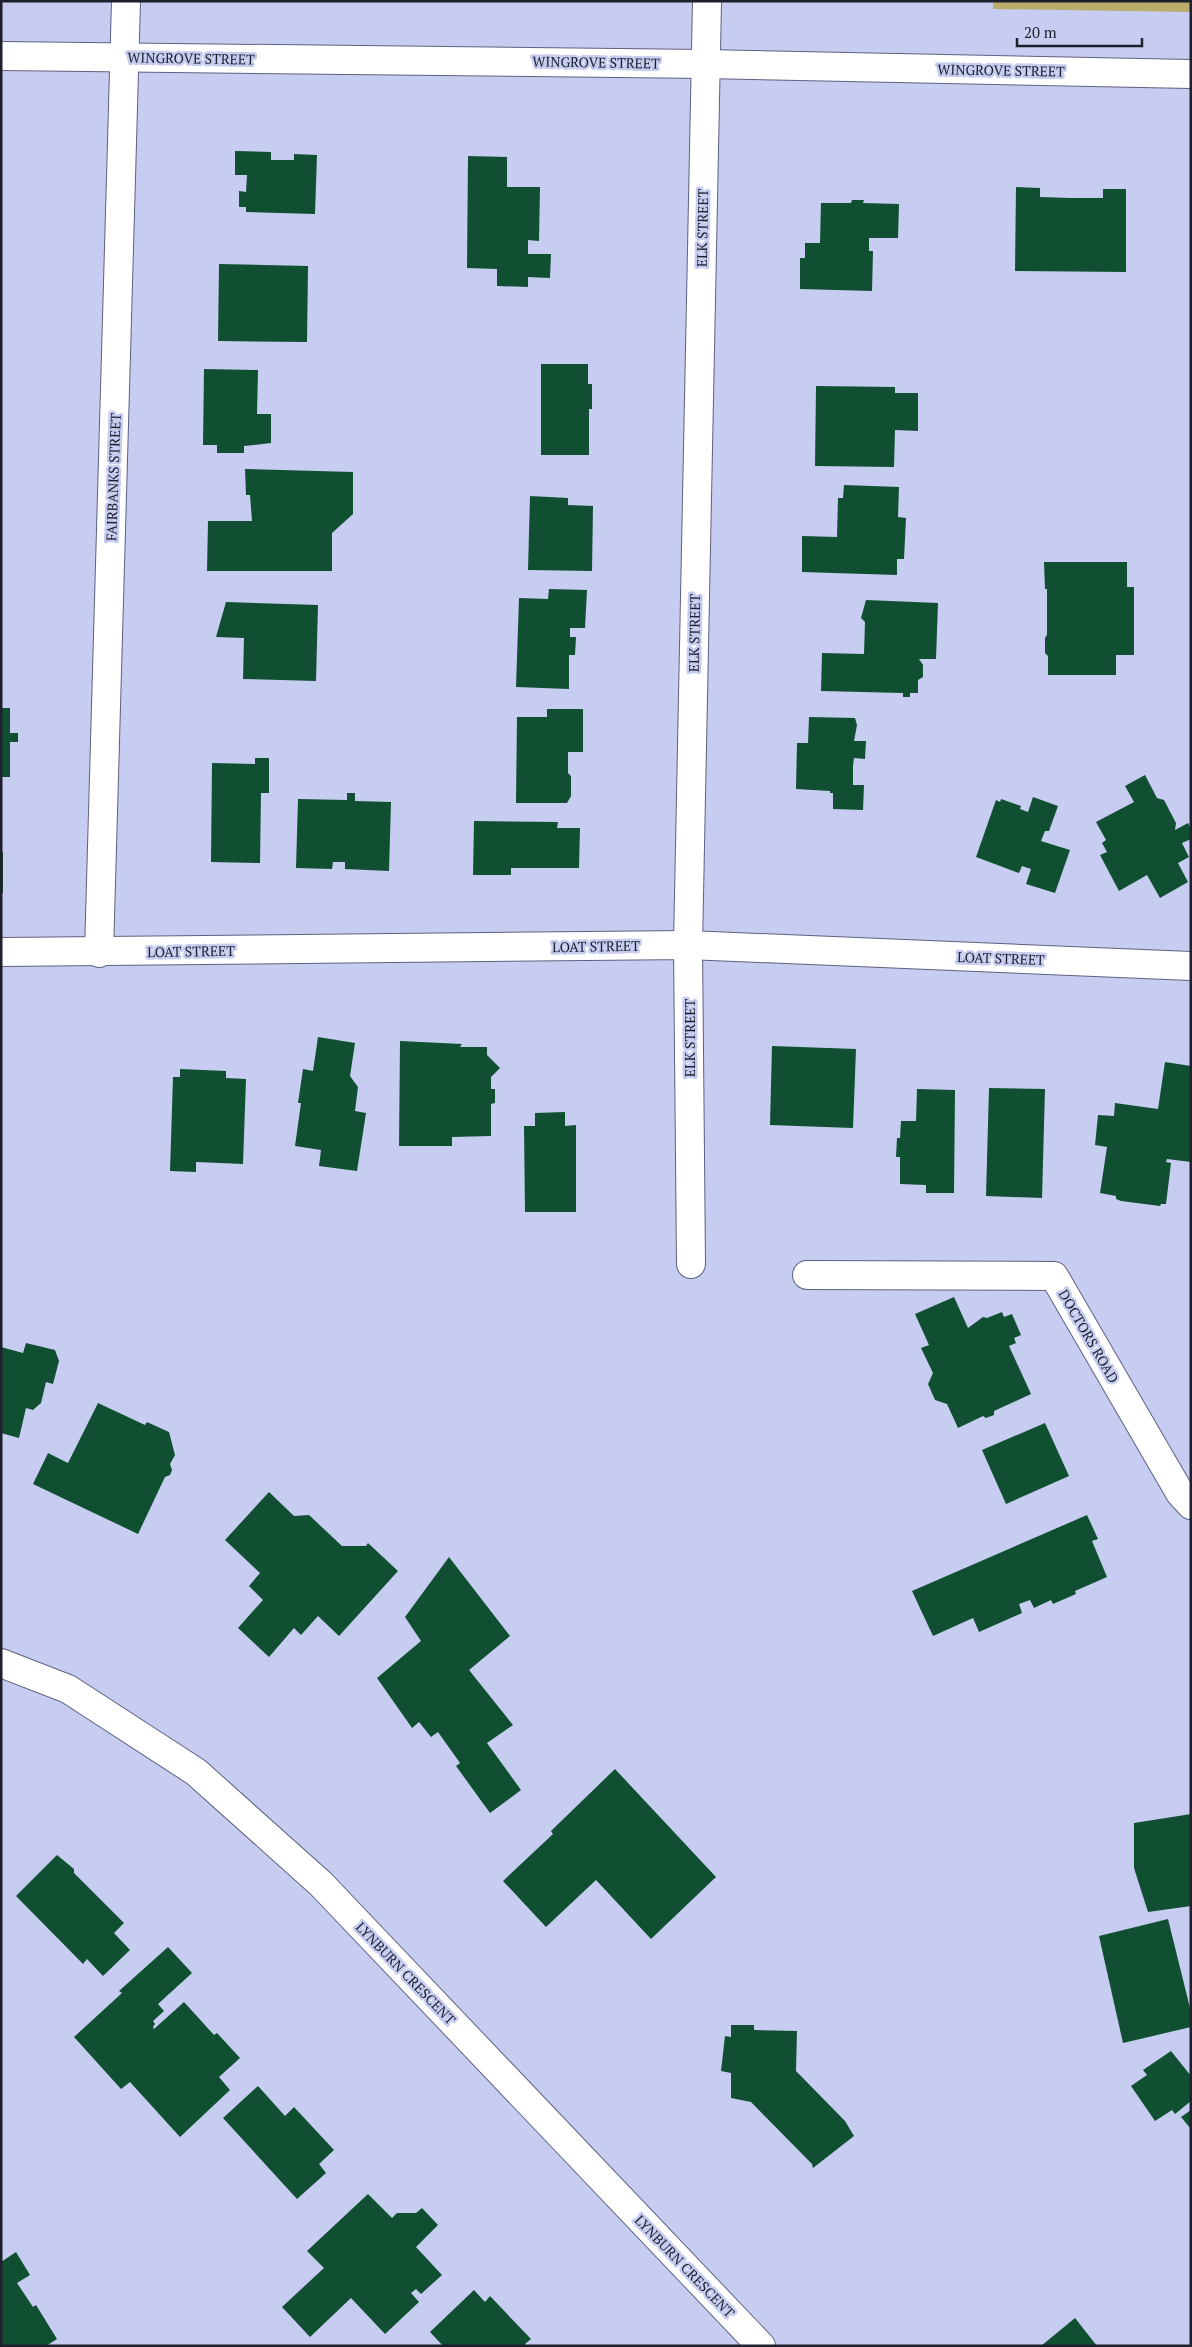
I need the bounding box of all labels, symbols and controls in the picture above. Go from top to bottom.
scale bar [1017,15,1142,47]
text: 20 m [1024,22,1057,42]
street label: WINGROVE STREET [127,47,255,69]
street label: WINGROVE STREET [532,51,660,73]
street label: WINGROVE STREET [937,59,1065,81]
street label: ELK STREET [692,188,712,267]
street label: FAIRBANKS STREET [101,412,125,542]
street label: ELK STREET [684,593,704,672]
street label: LOAT STREET [552,936,640,956]
street label: LOAT STREET [147,941,235,961]
street label: LOAT STREET [957,947,1045,969]
street label: ELK STREET [680,999,699,1077]
street label: DOCTORS ROAD [1055,1286,1124,1386]
street label: LYNBURN CRESCENT [352,1918,460,2029]
street label: LYNBURN CRESCENT [631,2211,739,2322]

